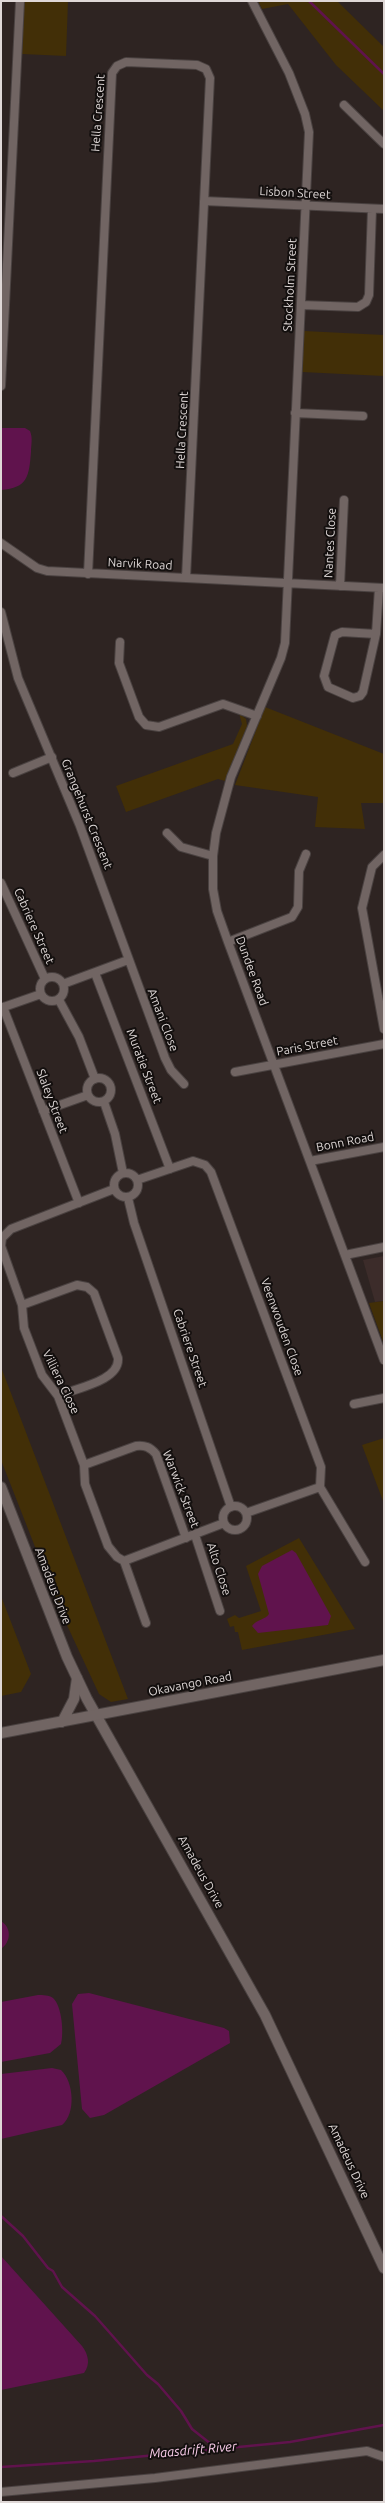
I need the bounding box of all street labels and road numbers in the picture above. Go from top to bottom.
street label: Hella Crescent [88,74,108,152]
street label: Lisbon Street [259,184,331,202]
street label: Stockholm Street [280,238,300,332]
street label: Hella Crescent [173,391,191,469]
street label: Nantes Close [321,508,339,578]
street label: Narvik Road [107,555,173,573]
street label: Grangehurst Crescent [58,757,116,871]
street label: Cabriere Street [11,886,57,966]
street label: Dundee Road [233,934,271,1008]
street label: Amani Close [144,987,182,1053]
street label: Muratie Street [123,1027,165,1105]
street label: Paris Street [275,1033,339,1059]
street label: Slaley Street [33,1067,71,1135]
street label: Bonn Road [315,1129,375,1155]
street label: Veenwouden Close [258,1276,306,1378]
street label: Cabriere Street [170,1307,210,1389]
street label: Villiera Close [39,1348,83,1416]
street label: Warwick Street [160,1448,202,1530]
street label: Alto Close [204,1541,234,1597]
street label: Amadeus Drive [32,1546,74,1626]
street label: Okavango Road [147,1669,233,1699]
street label: Amadeus Drive [175,1833,227,1911]
street label: Amadeus Drive [325,2121,373,2201]

